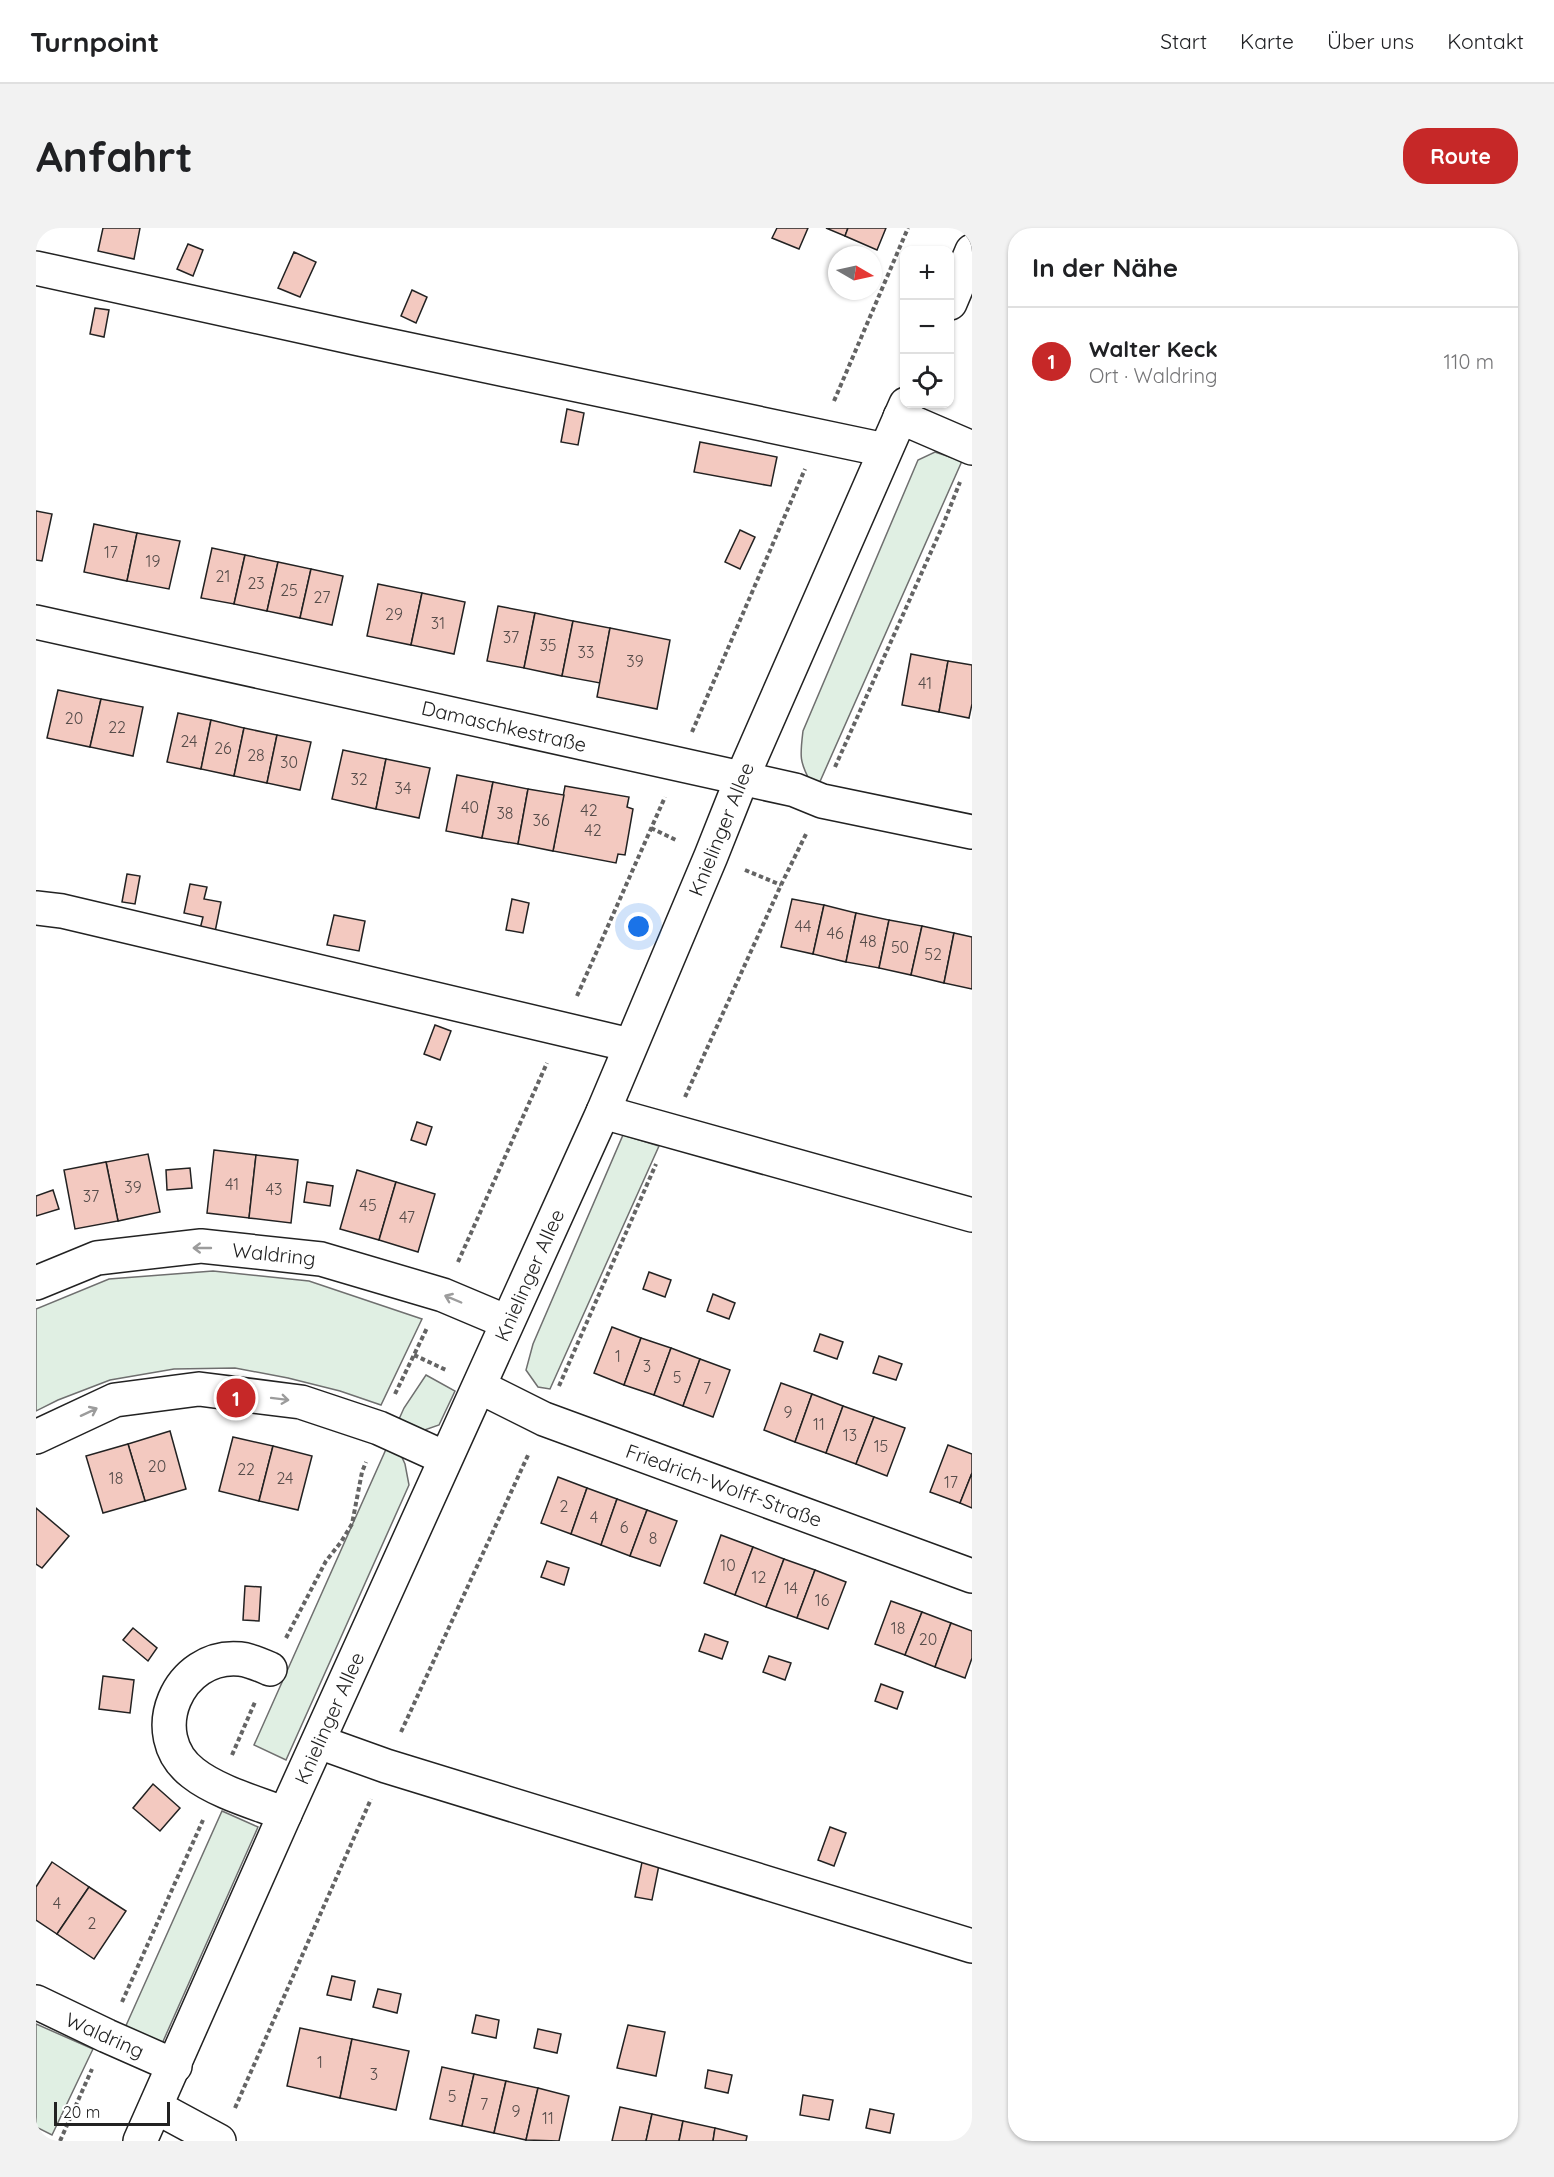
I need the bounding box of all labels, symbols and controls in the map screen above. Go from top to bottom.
text: Turnpoint [30,24,159,59]
text: Start [1160,28,1207,54]
text: Karte [1240,28,1294,54]
text: Über uns [1327,28,1414,54]
text: Kontakt [1447,28,1524,54]
button: Route [1403,128,1518,184]
text: Anfahrt [36,130,193,183]
north arrow [828,246,882,300]
map controls [900,246,954,408]
button: + [900,246,954,300]
text: In der Nähe [1032,251,1178,284]
button: − [900,300,954,354]
text: Walter Keck [1089,335,1218,363]
text: 1 [1048,349,1055,374]
text: 110 m [1444,349,1494,374]
button: locate [900,354,954,408]
text: Ort · Waldring [1089,363,1217,388]
house number: 17 [104,542,118,562]
house number: 19 [146,551,160,571]
house number: 21 [216,566,230,586]
house number: 23 [247,573,265,593]
house number: 25 [280,580,298,600]
house number: 27 [314,587,330,607]
house number: 29 [385,604,403,624]
house number: 31 [431,613,445,633]
house number: 37 [503,627,519,647]
house number: 35 [539,635,557,655]
house number: 33 [578,642,594,662]
house number: 39 [626,651,644,671]
house number: 41 [918,673,932,693]
street label: Damaschkestraße [419,695,589,757]
house number: 20 [65,708,83,728]
house number: 22 [108,717,126,737]
house number: 24 [180,731,198,751]
house number: 26 [214,738,232,758]
house number: 28 [247,745,265,765]
house number: 30 [280,752,298,772]
street label: Knielinger Allee [683,758,759,900]
house number: 32 [350,769,368,789]
house number: 34 [395,778,411,798]
house number: 40 [461,797,479,817]
house number: 42 [580,800,598,820]
house number: 38 [496,803,514,823]
house number: 36 [533,810,550,830]
house number: 42 [584,820,602,840]
your location [624,912,653,941]
house number: 44 [795,916,811,936]
house number: 46 [826,923,844,943]
house number: 48 [859,931,877,951]
house number: 50 [891,937,909,957]
house number: 52 [924,944,942,964]
house number: 41 [225,1174,239,1194]
house number: 39 [124,1177,142,1197]
house number: 43 [266,1179,282,1199]
house number: 37 [83,1186,99,1206]
house number: 45 [359,1195,377,1215]
street label: Knielinger Allee [489,1205,569,1345]
house number: 47 [399,1207,415,1227]
street label: Waldring [231,1237,317,1271]
one-way arrow [192,1242,212,1253]
one-way arrow [444,1293,463,1304]
house number: 1 [615,1346,621,1366]
house number: 3 [643,1356,651,1376]
house number: 5 [673,1367,681,1387]
pin: 1 [216,1376,256,1420]
house number: 7 [703,1378,711,1398]
one-way arrow [269,1394,289,1405]
house number: 9 [784,1402,793,1422]
one-way arrow [79,1406,97,1417]
house number: 11 [813,1414,825,1434]
house number: 13 [843,1425,857,1445]
house number: 15 [874,1436,888,1456]
street label: Friedrich-Wolff-Straße [622,1438,826,1532]
house number: 20 [148,1456,166,1476]
house number: 22 [237,1459,255,1479]
house number: 18 [109,1468,123,1488]
house number: 24 [276,1468,294,1488]
house number: 17 [944,1472,958,1492]
house number: 2 [560,1496,569,1516]
house number: 4 [590,1507,598,1527]
house number: 6 [620,1517,629,1537]
house number: 8 [649,1528,657,1548]
house number: 10 [720,1555,736,1575]
house number: 12 [752,1567,767,1587]
house number: 14 [784,1578,798,1598]
house number: 16 [815,1590,830,1610]
house number: 18 [891,1618,905,1638]
house number: 20 [919,1629,937,1649]
street label: Knielinger Allee [289,1648,369,1788]
house number: 4 [53,1893,61,1913]
house number: 2 [88,1913,97,1933]
street label: Waldring [62,2007,148,2063]
house number: 1 [317,2052,323,2072]
house number: 3 [370,2064,378,2084]
house number: 5 [448,2086,456,2106]
house number: 7 [480,2094,488,2114]
scale bar [54,2099,170,2126]
house number: 9 [512,2101,521,2121]
text: 20 m [63,2102,100,2122]
house number: 11 [542,2108,554,2128]

